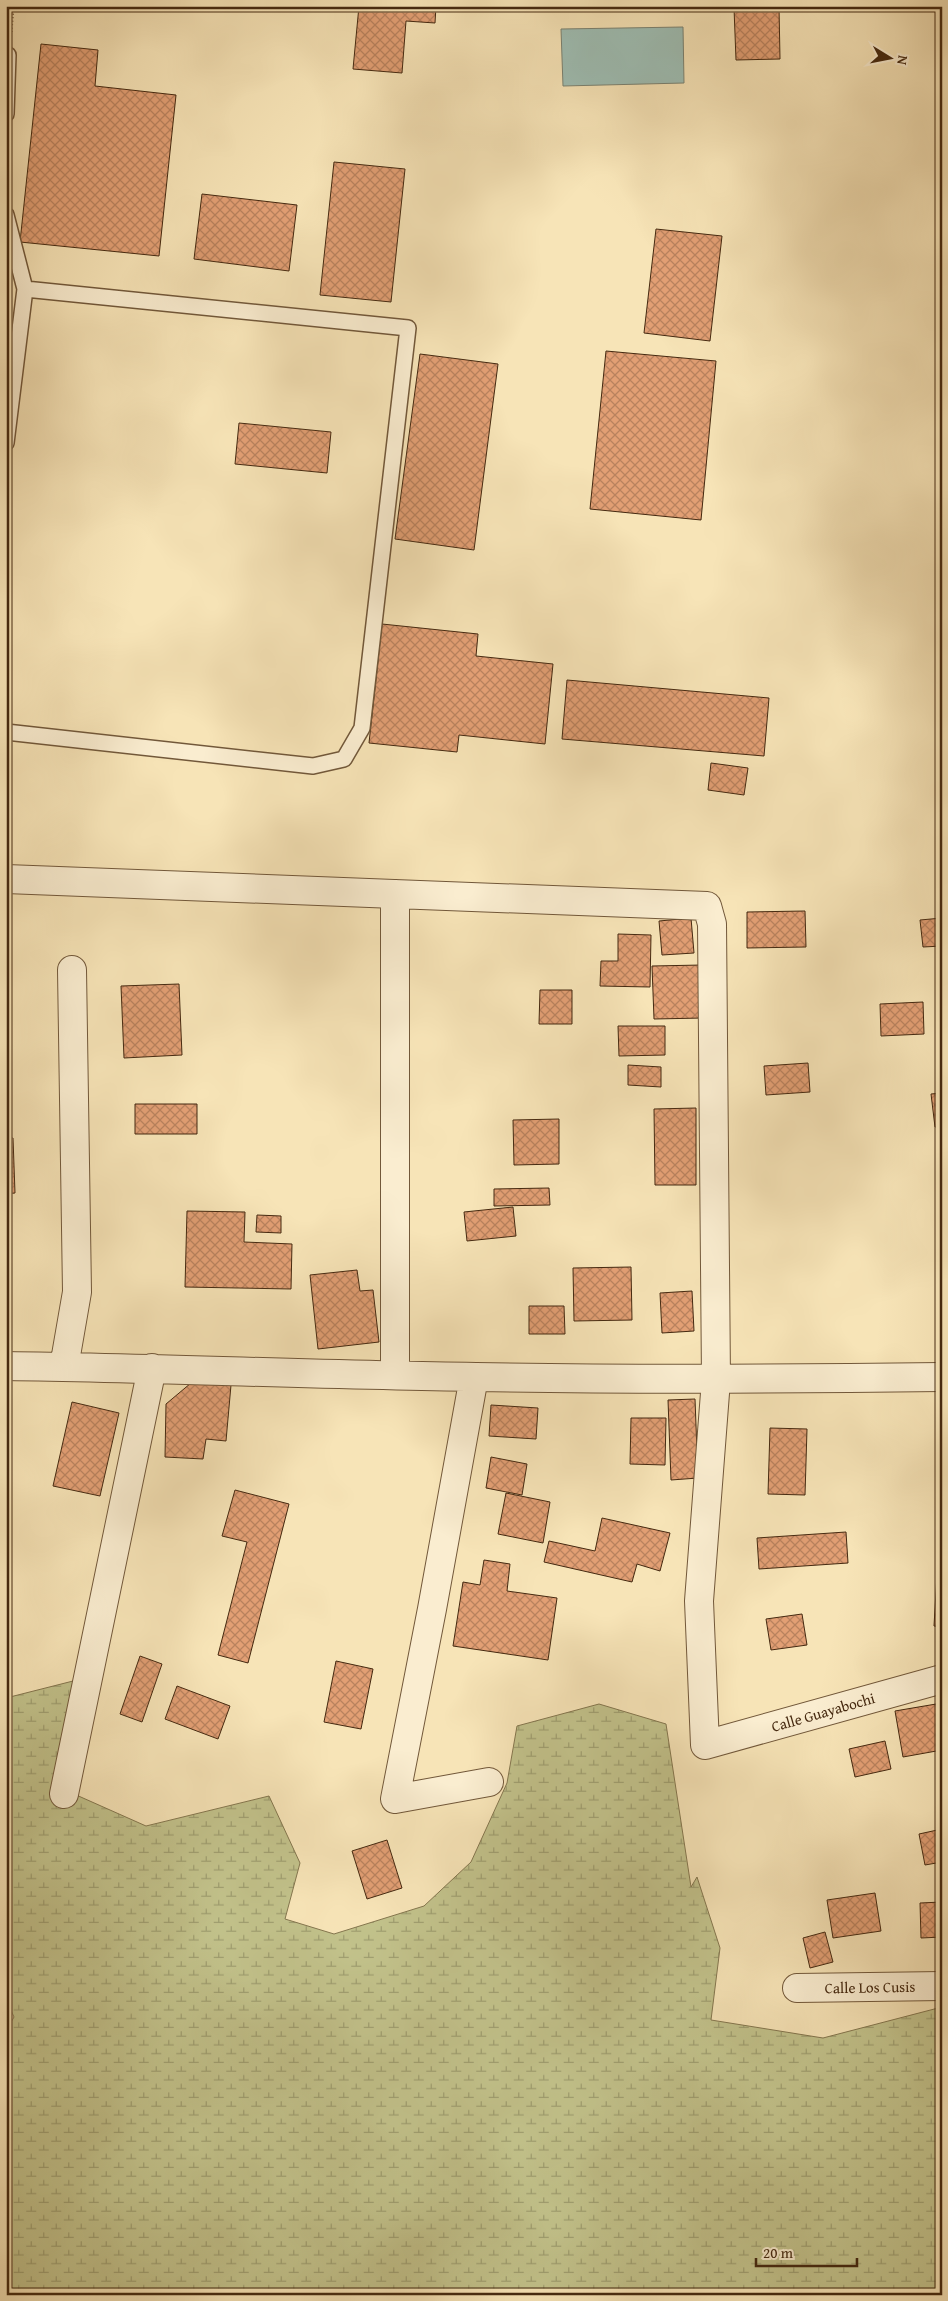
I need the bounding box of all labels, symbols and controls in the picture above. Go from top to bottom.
north arrow [866,32,916,82]
text: N [892,54,913,67]
street label: Calle Guayabochi [769,1687,877,1737]
street label: Calle Los Cusis [825,1976,916,1998]
scale bar [756,2236,857,2268]
text: 20 m [763,2242,794,2263]

